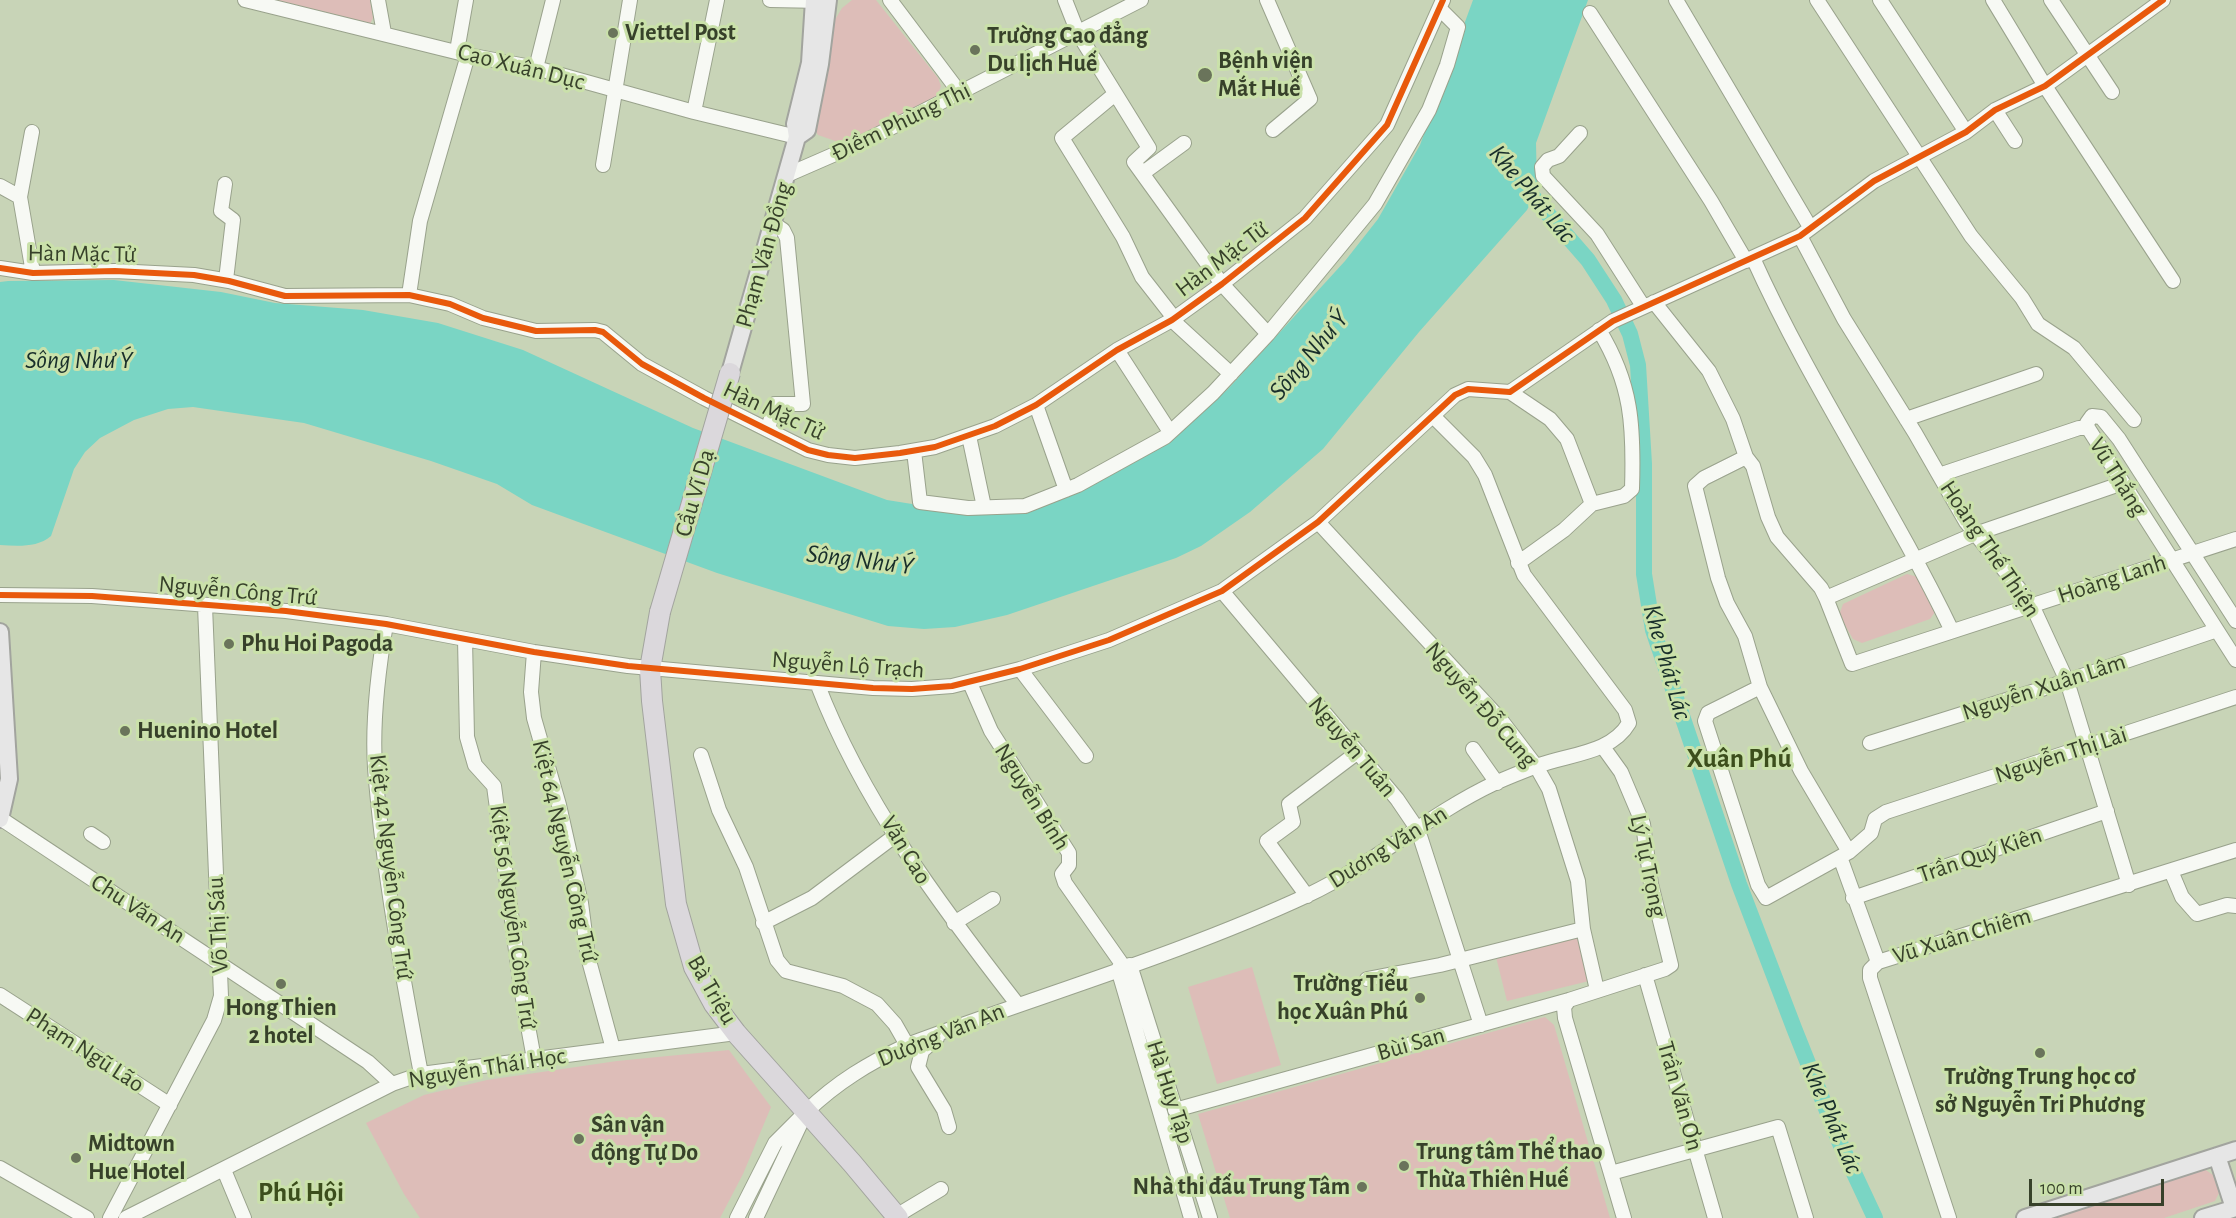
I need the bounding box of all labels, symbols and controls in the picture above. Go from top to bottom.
place label: Viettel Post [625,19,736,47]
place label: Trường Cao đẳng Du lịch Huế [987,22,1148,78]
marker: Viettel Post [606,26,620,40]
street label: Cao Xuân Dục [455,37,587,97]
marker: Trường Cao đẳng Du lịch Huế [968,43,982,57]
place label: Bệnh viện Mắt Huế [1218,47,1313,103]
marker: Bệnh viện Mắt Huế [1196,66,1214,84]
street label: Điềm Phùng Thị [827,76,975,168]
water label: Khe Phát Lác [1482,139,1582,249]
street label: Phạm Văn Đồng [729,179,799,331]
street label: Hàn Mặc Tử [1170,215,1274,303]
street label: Hàn Mặc Tử [27,239,137,269]
water label: Sông Như Ý [1262,304,1356,406]
water label: Sông Như Ý [25,344,133,376]
street label: Hàn Mặc Tử [719,375,829,447]
street label: Vũ Thắng [2083,432,2153,522]
street label: Cầu Vĩ Dạ [669,446,721,540]
street label: Hoàng Thế Thiện [1934,475,2046,623]
water label: Sông Như Ý [805,538,915,582]
street label: Hoàng Lanh [2054,548,2170,610]
street label: Nguyễn Công Trứ [157,570,319,612]
water label: Khe Phát Lác [1636,601,1698,723]
place label: Phu Hoi Pagoda [241,630,393,658]
street label: Nguyễn Đỗ Cung [1419,636,1543,774]
marker: Phu Hoi Pagoda [222,637,236,651]
street label: Nguyễn Lộ Trạch [771,645,925,685]
street label: Nguyễn Xuân Lâm [1959,647,2129,727]
street label: Nguyễn Tuân [1302,691,1402,803]
place label: Huenino Hotel [137,717,278,745]
street label: Nguyễn Thị Lài [1991,720,2131,790]
marker: Huenino Hotel [118,724,132,738]
street label: Kiệt 64 Nguyễn Công Trứ [525,737,605,965]
street label: Nguyễn Bính [988,738,1076,856]
district label: Xuân Phú [1686,743,1792,775]
street label: Kiệt 42 Nguyễn Công Trứ [363,752,419,982]
street label: Dương Văn An [1324,799,1452,895]
street label: Kiệt 56 Nguyễn Công Trứ [483,803,543,1031]
street label: Văn Cao [874,811,938,889]
street label: Lý Tự Trọng [1623,812,1673,920]
street label: Trần Quý Kiên [1914,820,2046,890]
street label: Chu Văn An [85,868,191,950]
street label: Võ Thị Sáu [201,876,235,974]
street label: Vũ Xuân Chiêm [1889,901,2035,971]
street label: Bà Triệu [681,950,743,1030]
place label: Trường Tiểu học Xuân Phú [1277,970,1408,1026]
marker: Hong Thien 2 hotel [274,977,288,991]
marker: Trường Tiểu học Xuân Phú [1413,991,1427,1005]
place label: Hong Thien 2 hotel [225,994,337,1050]
street label: Dương Văn An [873,997,1009,1073]
street label: Phạm Ngũ Lão [20,1001,150,1099]
street label: Bùi San [1374,1021,1448,1067]
street label: Hà Huy Tập [1140,1037,1200,1147]
street label: Trần Văn Ơn [1651,1038,1709,1154]
street label: Nguyễn Thái Học [406,1041,568,1095]
marker: Trường Trung học cơ sở Nguyễn Tri Phương [2033,1046,2047,1060]
water label: Khe Phát Lác [1794,1057,1870,1179]
place label: Trường Trung học cơ sở Nguyễn Tri Phương [1935,1063,2145,1119]
place label: Sân vận động Tự Do [591,1111,698,1167]
place label: Midtown Hue Hotel [88,1130,186,1186]
marker: Sân vận động Tự Do [572,1132,586,1146]
place label: Trung tâm Thể thao Thừa Thiên Huế [1416,1138,1603,1194]
marker: Midtown Hue Hotel [69,1151,83,1165]
marker: Trung tâm Thể thao Thừa Thiên Huế [1397,1159,1411,1173]
scale bar [2032,1167,2167,1205]
place label: Nhà thi đấu Trung Tâm [1133,1173,1350,1201]
district label: Phú Hội [258,1177,344,1209]
marker: Nhà thi đấu Trung Tâm [1355,1180,1369,1194]
text: 100 m [2040,1180,2083,1198]

